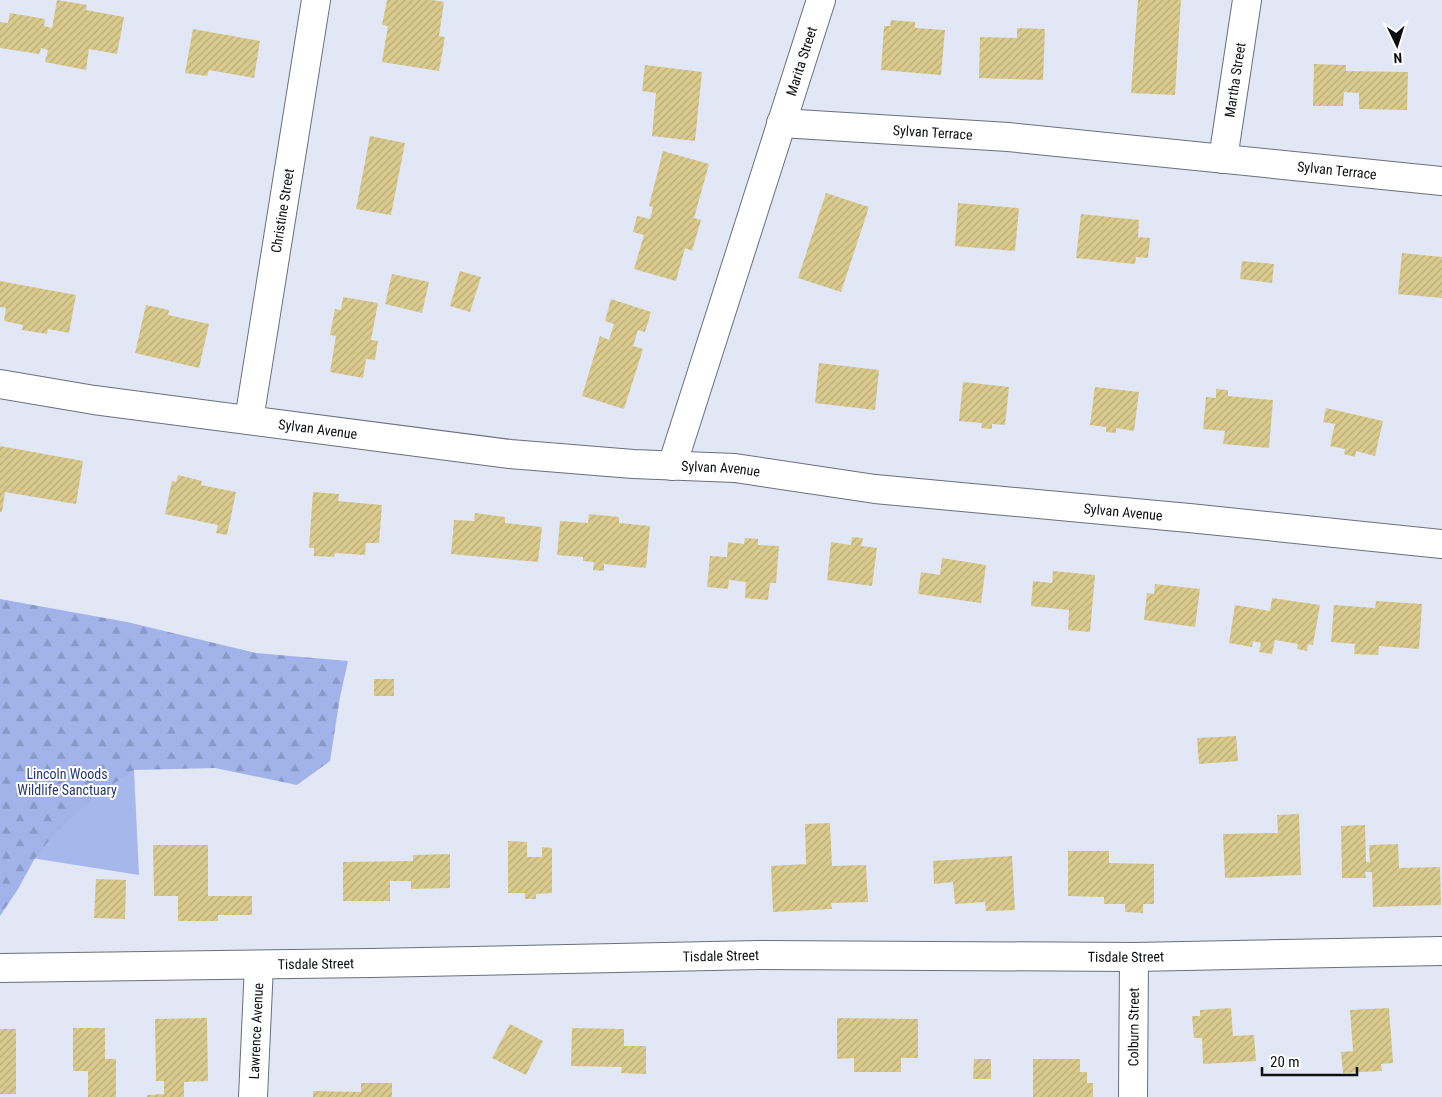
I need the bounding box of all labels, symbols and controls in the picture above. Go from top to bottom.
north arrow [1372,20,1422,70]
street label: Marita Street [783,25,820,98]
street label: Martha Street [1221,41,1248,118]
text: N [1393,50,1403,66]
street label: Sylvan Terrace [892,122,974,143]
street label: Sylvan Terrace [1296,158,1378,182]
street label: Christine Street [268,167,297,254]
street label: Sylvan Avenue [277,416,359,442]
street label: Sylvan Avenue [681,458,762,480]
street label: Sylvan Avenue [1083,500,1164,524]
park label: Lincoln Woods Wildlife Sanctuary [17,766,117,798]
street label: Tisdale Street [683,947,759,965]
street label: Tisdale Street [1088,948,1164,965]
street label: Tisdale Street [278,955,354,972]
street label: Lawrence Avenue [246,982,266,1080]
street label: Colburn Street [1125,987,1142,1067]
scale bar [1262,1044,1357,1076]
text: 20 m [1270,1053,1300,1071]

